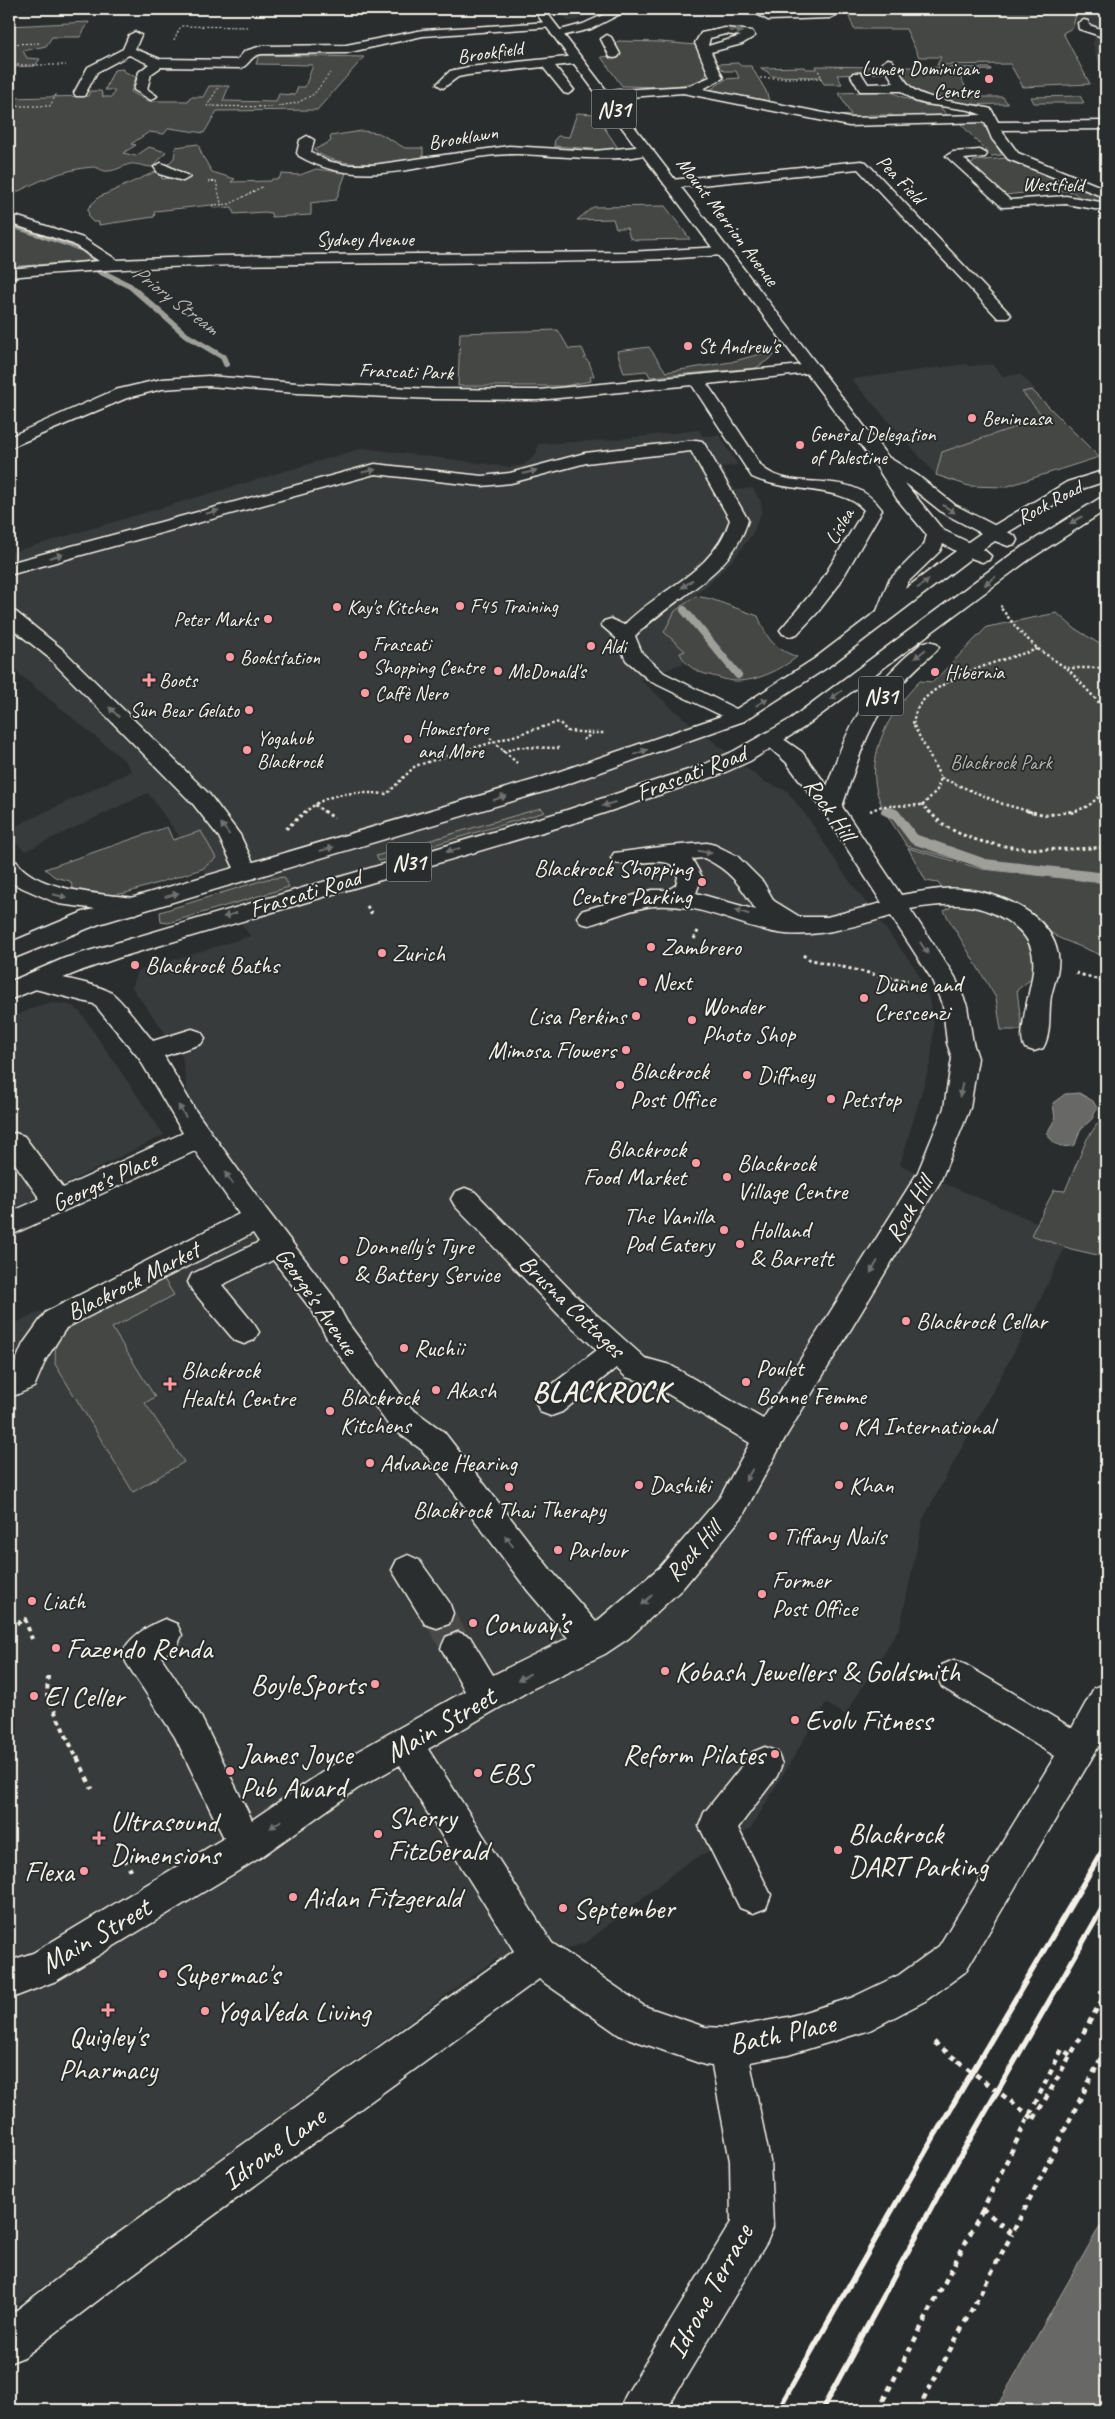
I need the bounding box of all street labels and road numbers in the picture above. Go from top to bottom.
street label: Brookfield [456,35,528,69]
road number: N31 [592,90,636,128]
street label: Brooklawn [427,120,501,155]
street label: Pea Field [871,149,932,212]
street label: Mount Merrion Avenue [671,152,785,292]
street label: Westfield [1022,171,1087,198]
street label: Sydney Avenue [316,227,415,252]
street label: Frascati Park [359,357,455,386]
street label: Rock Road [1012,474,1089,530]
street label: Lislea [819,502,860,549]
road number: N31 [858,676,904,716]
street label: Frascati Road [632,737,753,808]
street label: Rock Hill [798,772,865,850]
road number: N31 [386,842,432,882]
street label: Frascati Road [246,861,368,924]
street label: George's Place [47,1143,163,1218]
street label: Rock Hill [878,1168,942,1247]
street label: Blackrock Market [62,1233,207,1327]
street label: George's Avenue [269,1241,366,1363]
street label: Brusna Cottages [513,1248,633,1366]
street label: Rock Hill [659,1512,730,1587]
street label: Main Street [378,1677,504,1771]
street label: Main Street [33,1888,159,1982]
street label: Bath Place [726,2004,840,2063]
street label: Idrone Lane [214,2097,335,2199]
street label: Idrone Terrace [657,2216,762,2365]

